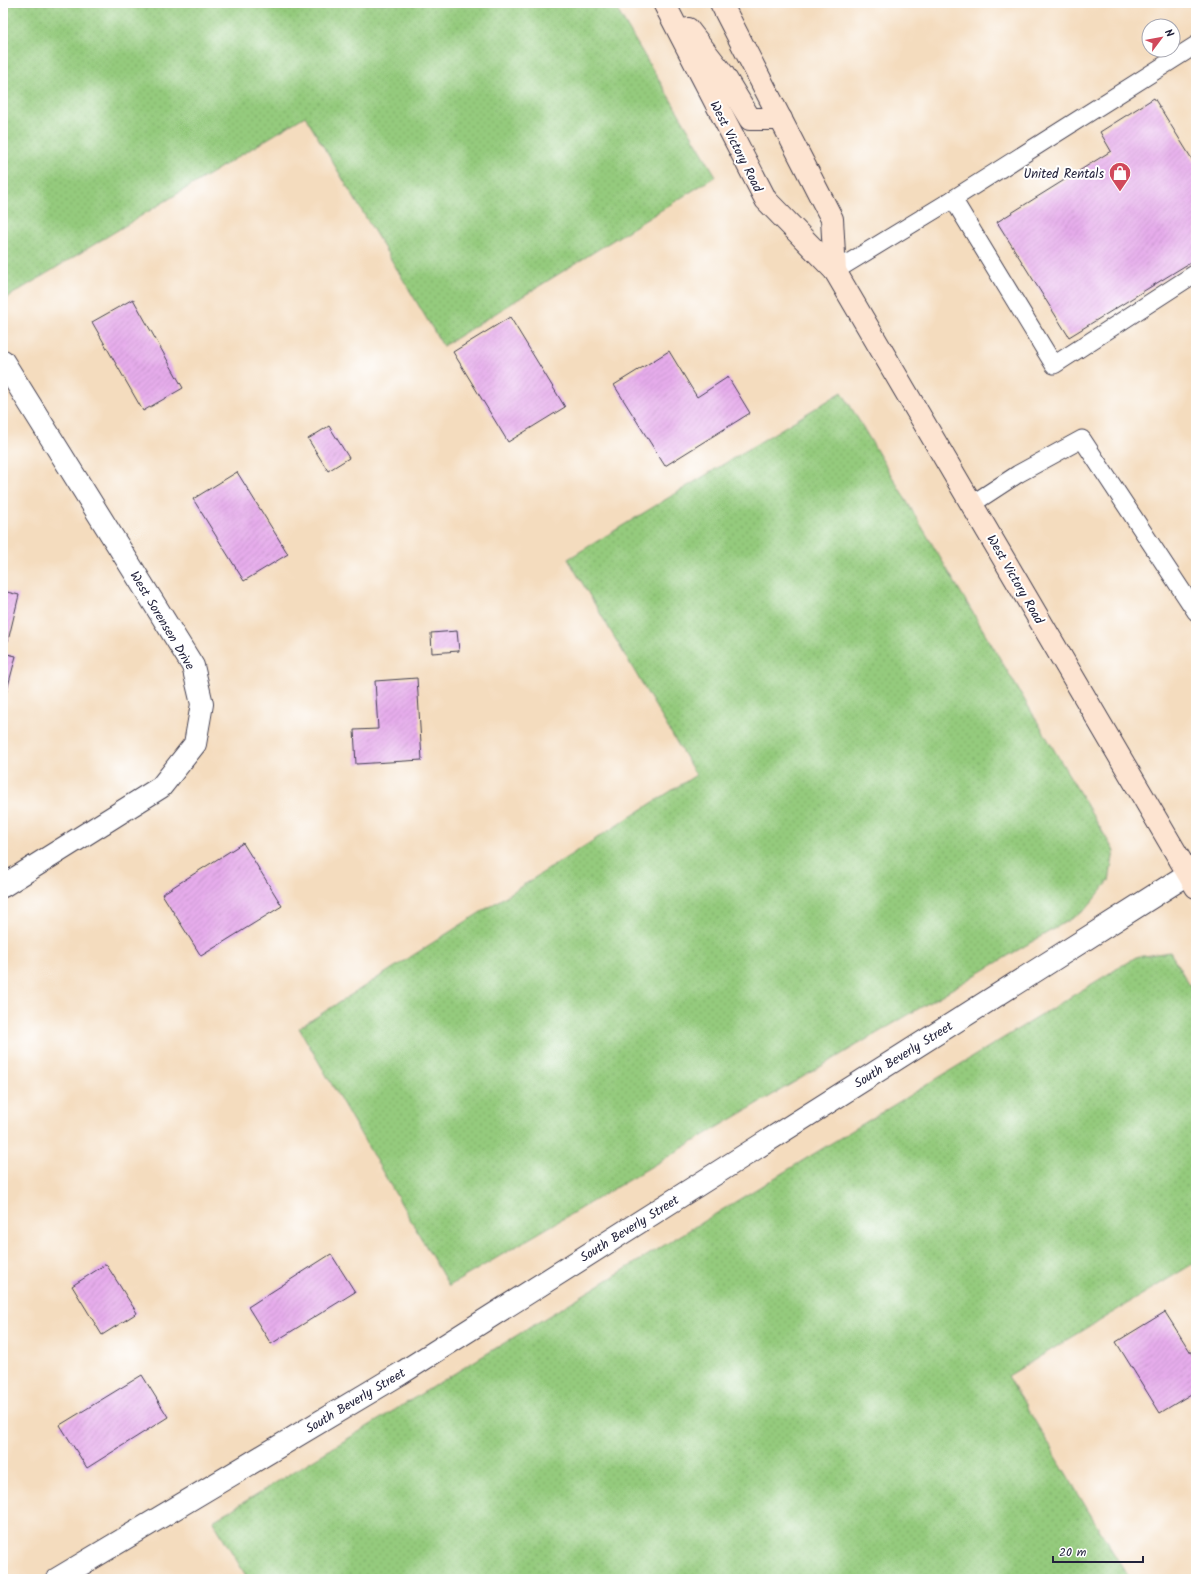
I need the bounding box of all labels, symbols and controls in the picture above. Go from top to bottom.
north arrow [1141,18,1181,58]
text: N [1159,26,1178,41]
street label: West Victory Road [704,97,768,197]
shop icon: United Rentals [1107,160,1133,193]
place label: United Rentals [1023,164,1104,185]
street label: West Victory Road [981,531,1049,629]
street label: West Sorensen Drive [124,567,200,674]
street label: South Beverly Street [850,1016,958,1094]
street label: South Beverly Street [576,1190,684,1268]
street label: South Beverly Street [302,1363,411,1440]
scale bar [1053,1538,1143,1564]
text: 20 m [1059,1543,1087,1562]

